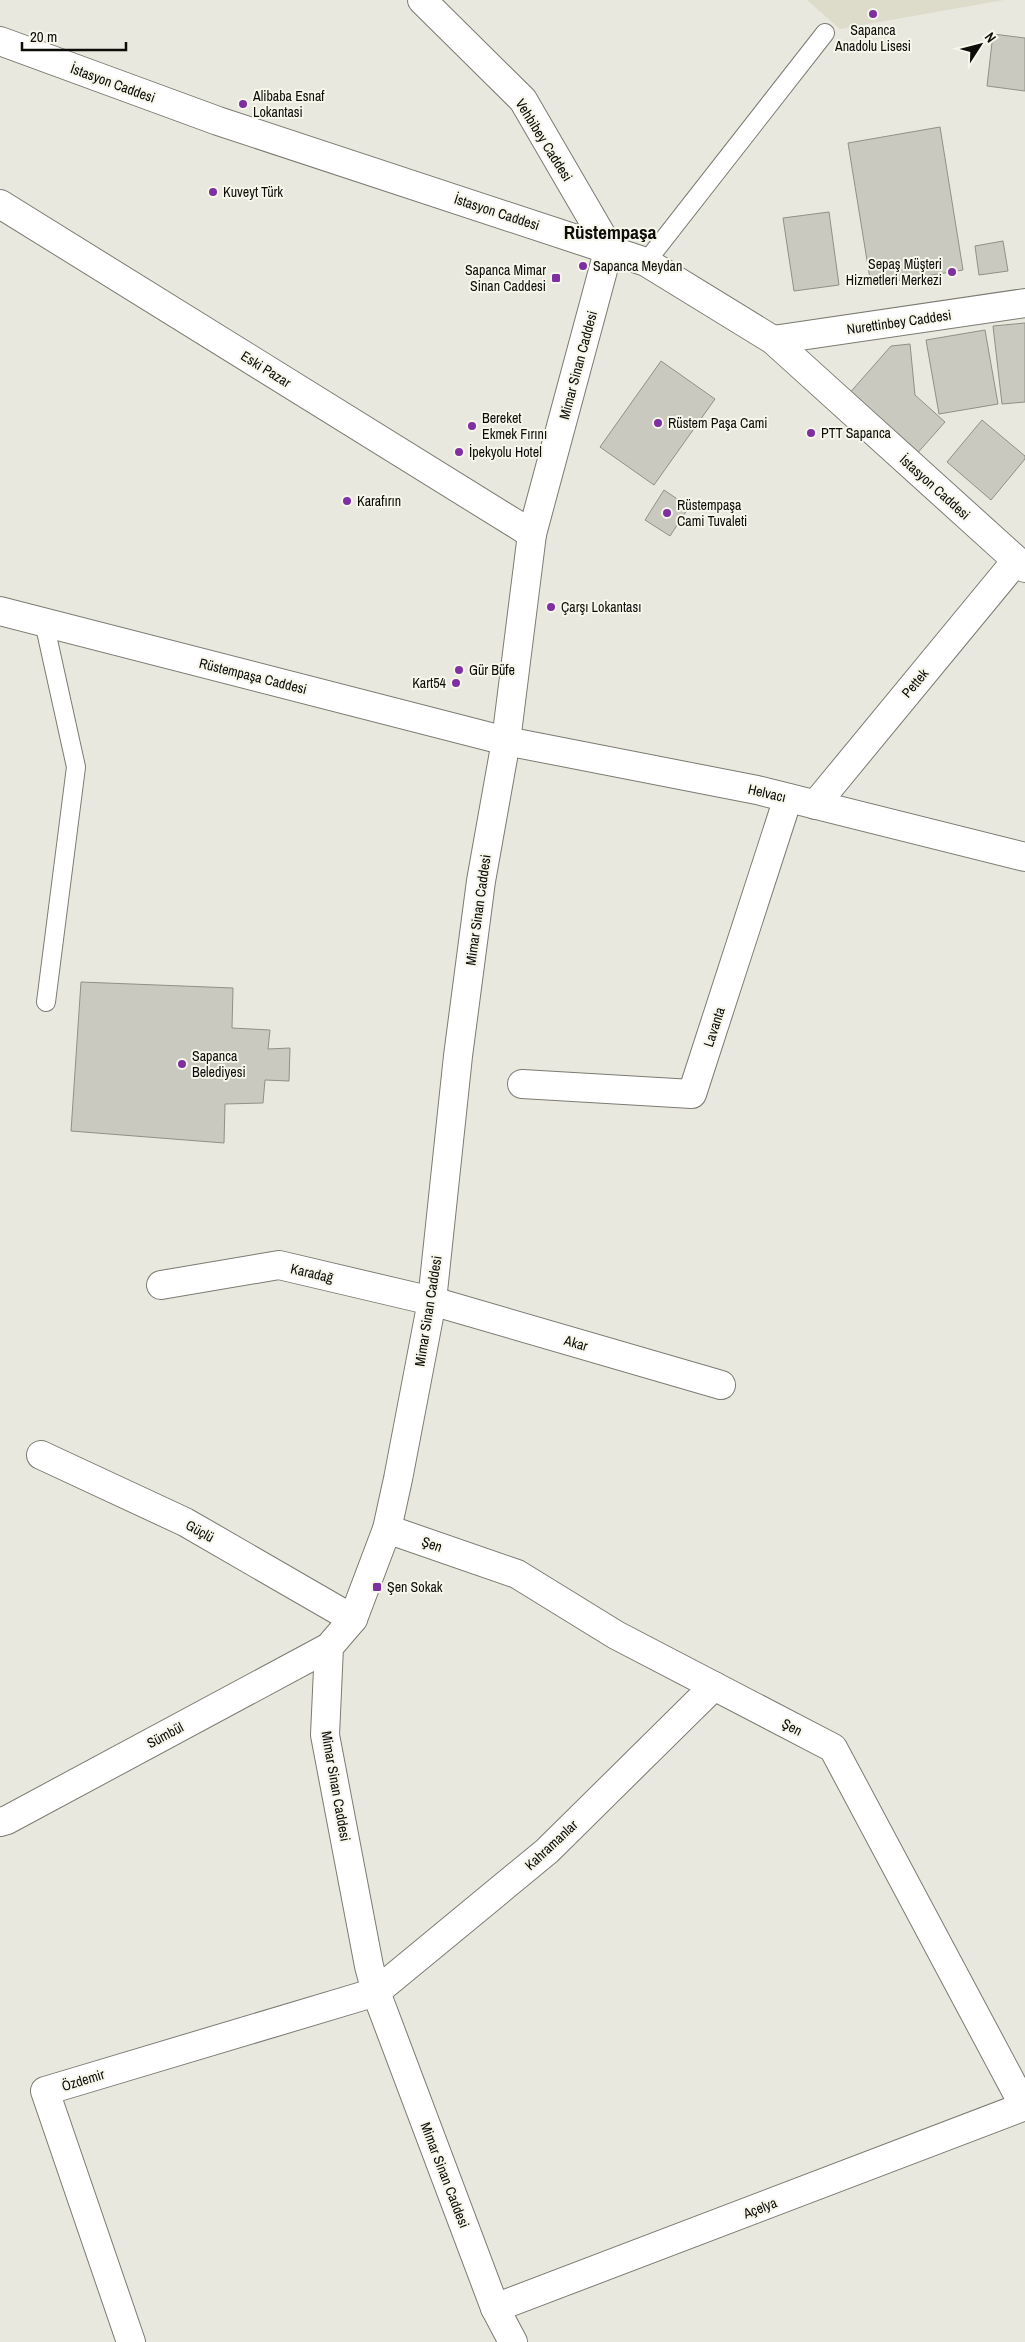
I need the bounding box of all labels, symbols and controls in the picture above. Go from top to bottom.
marker: Sapanca Anadolu Lisesi [867,8,879,20]
scale bar [22,20,126,52]
north arrow [955,20,1005,70]
place label: Sapanca Anadolu Lisesi [834,21,911,55]
text: 20 m [30,26,57,47]
text: N [981,29,1000,46]
street label: İstasyon Caddesi [68,59,158,107]
place label: Alibaba Esnaf Lokantasi [252,87,325,121]
street label: Vehbibey Caddesi [512,95,576,185]
marker: Alibaba Esnaf Lokantasi [237,98,249,110]
place label: Kuveyt Türk [223,183,283,201]
marker: Kuveyt Türk [207,186,219,198]
street label: İstasyon Caddesi [452,190,542,234]
district label: Rüstempaşa [564,219,657,245]
place label: Sepaş Müşteri Hizmetleri Merkezi [846,255,942,289]
place label: Sapanca Meydan [593,257,682,275]
marker: Sapanca Meydan [577,260,589,272]
place label: Sapanca Mimar Sinan Caddesi [465,261,546,295]
marker: Sepaş Müşteri Hizmetleri Merkezi [946,266,958,278]
marker: Sapanca Mimar Sinan Caddesi [550,272,562,284]
street label: Nurettinbey Caddesi [846,306,952,338]
street label: Mimar Sinan Caddesi [555,309,601,421]
street label: Eski Pazar [238,347,294,391]
place label: Bereket Ekmek Fırını [482,409,547,443]
place label: Rüstem Paşa Cami [668,414,768,432]
marker: Rüstem Paşa Cami [652,417,664,429]
marker: Bereket Ekmek Fırını [466,420,478,432]
place label: PTT Sapanca [821,424,892,442]
marker: PTT Sapanca [805,427,817,439]
place label: İpekyolu Hotel [469,443,542,461]
marker: İpekyolu Hotel [453,446,465,458]
street label: İstasyon Caddesi [896,451,974,523]
place label: Karafırın [357,492,401,510]
marker: Karafırın [341,495,353,507]
place label: Rüstempaşa Cami Tuvaleti [677,496,747,530]
marker: Rüstempaşa Cami Tuvaleti [661,507,673,519]
place label: Çarşı Lokantası [561,598,641,616]
marker: Çarşı Lokantası [545,601,557,613]
street label: Rüstempaşa Caddesi [197,654,309,698]
place label: Gür Büfe [469,661,515,679]
marker: Gür Büfe [453,664,465,676]
street label: Pettek [898,665,933,701]
place label: Kart54 [412,674,447,692]
marker: Kart54 [450,677,462,689]
street label: Helvacı [746,780,788,806]
street label: Mimar Sinan Caddesi [461,853,495,967]
street label: Lavanta [699,1004,729,1049]
place label: Sapanca Belediyesi [192,1047,246,1081]
marker: Sapanca Belediyesi [176,1058,188,1070]
street label: Mimar Sinan Caddesi [410,1254,446,1368]
street label: Karadağ [289,1259,336,1287]
street label: Akar [561,1331,590,1355]
street label: Güçlü [183,1516,217,1546]
street label: Şen [419,1532,445,1556]
place label: Şen Sokak [387,1578,443,1596]
marker: Şen Sokak [371,1581,383,1593]
street label: Şen [779,1714,805,1740]
street label: Sümbül [144,1718,186,1752]
street label: Mimar Sinan Caddesi [317,1729,355,1843]
street label: Kahramanlar [521,1816,581,1874]
street label: Özdemir [59,2065,107,2095]
street label: Mimar Sinan Caddesi [417,2120,473,2230]
street label: Açelya [740,2193,780,2223]

